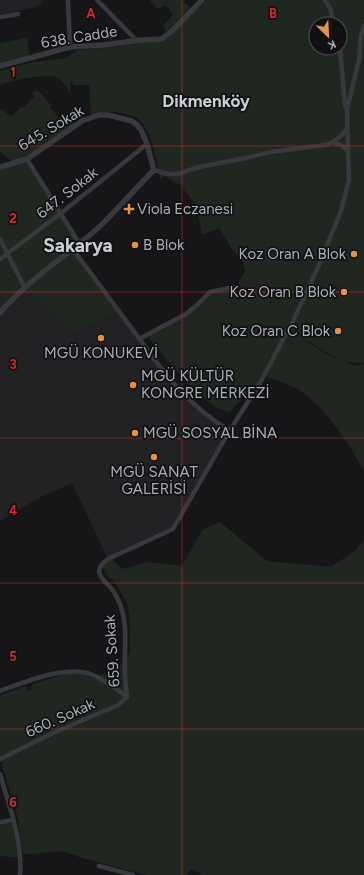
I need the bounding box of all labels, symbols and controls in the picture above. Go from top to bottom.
text: A [86,6,96,21]
text: B [269,6,277,21]
north arrow [308,16,348,56]
street label: 638. Cadde [40,22,118,52]
text: K [325,37,338,52]
text: 1 [10,65,16,80]
district label: Dikmenköy [162,91,250,111]
street label: 645. Sokak [15,101,88,155]
street label: 647. Sokak [33,163,102,222]
place label: Viola Eczanesi [137,200,233,218]
marker: Viola Eczanesi [124,204,134,214]
text: 2 [9,211,17,226]
district label: Sakarya [43,234,113,257]
place label: B Blok [143,236,185,254]
marker: B Blok [130,240,140,250]
place label: Koz Oran A Blok [238,245,347,263]
marker: Koz Oran A Blok [349,249,359,259]
place label: Koz Oran B Blok [229,283,337,301]
marker: Koz Oran B Blok [339,287,349,297]
place label: Koz Oran C Blok [222,322,331,340]
marker: Koz Oran C Blok [333,326,343,336]
marker: MGÜ KONUKEVİ [96,333,106,343]
place label: MGÜ KONUKEVİ [44,344,158,362]
text: 3 [9,357,17,372]
place label: MGÜ KÜLTÜR KONGRE MERKEZİ [141,367,269,402]
marker: MGÜ KÜLTÜR KONGRE MERKEZİ [128,380,138,390]
place label: MGÜ SOSYAL BİNA [143,424,277,442]
marker: MGÜ SOSYAL BİNA [130,428,140,438]
marker: MGÜ SANAT GALERİSİ [149,452,159,462]
place label: MGÜ SANAT GALERİSİ [110,463,199,498]
text: 4 [9,503,17,518]
street label: 659. Sokak [100,614,124,688]
text: 5 [9,649,17,664]
street label: 660. Sokak [23,695,98,741]
text: 6 [9,795,17,810]

